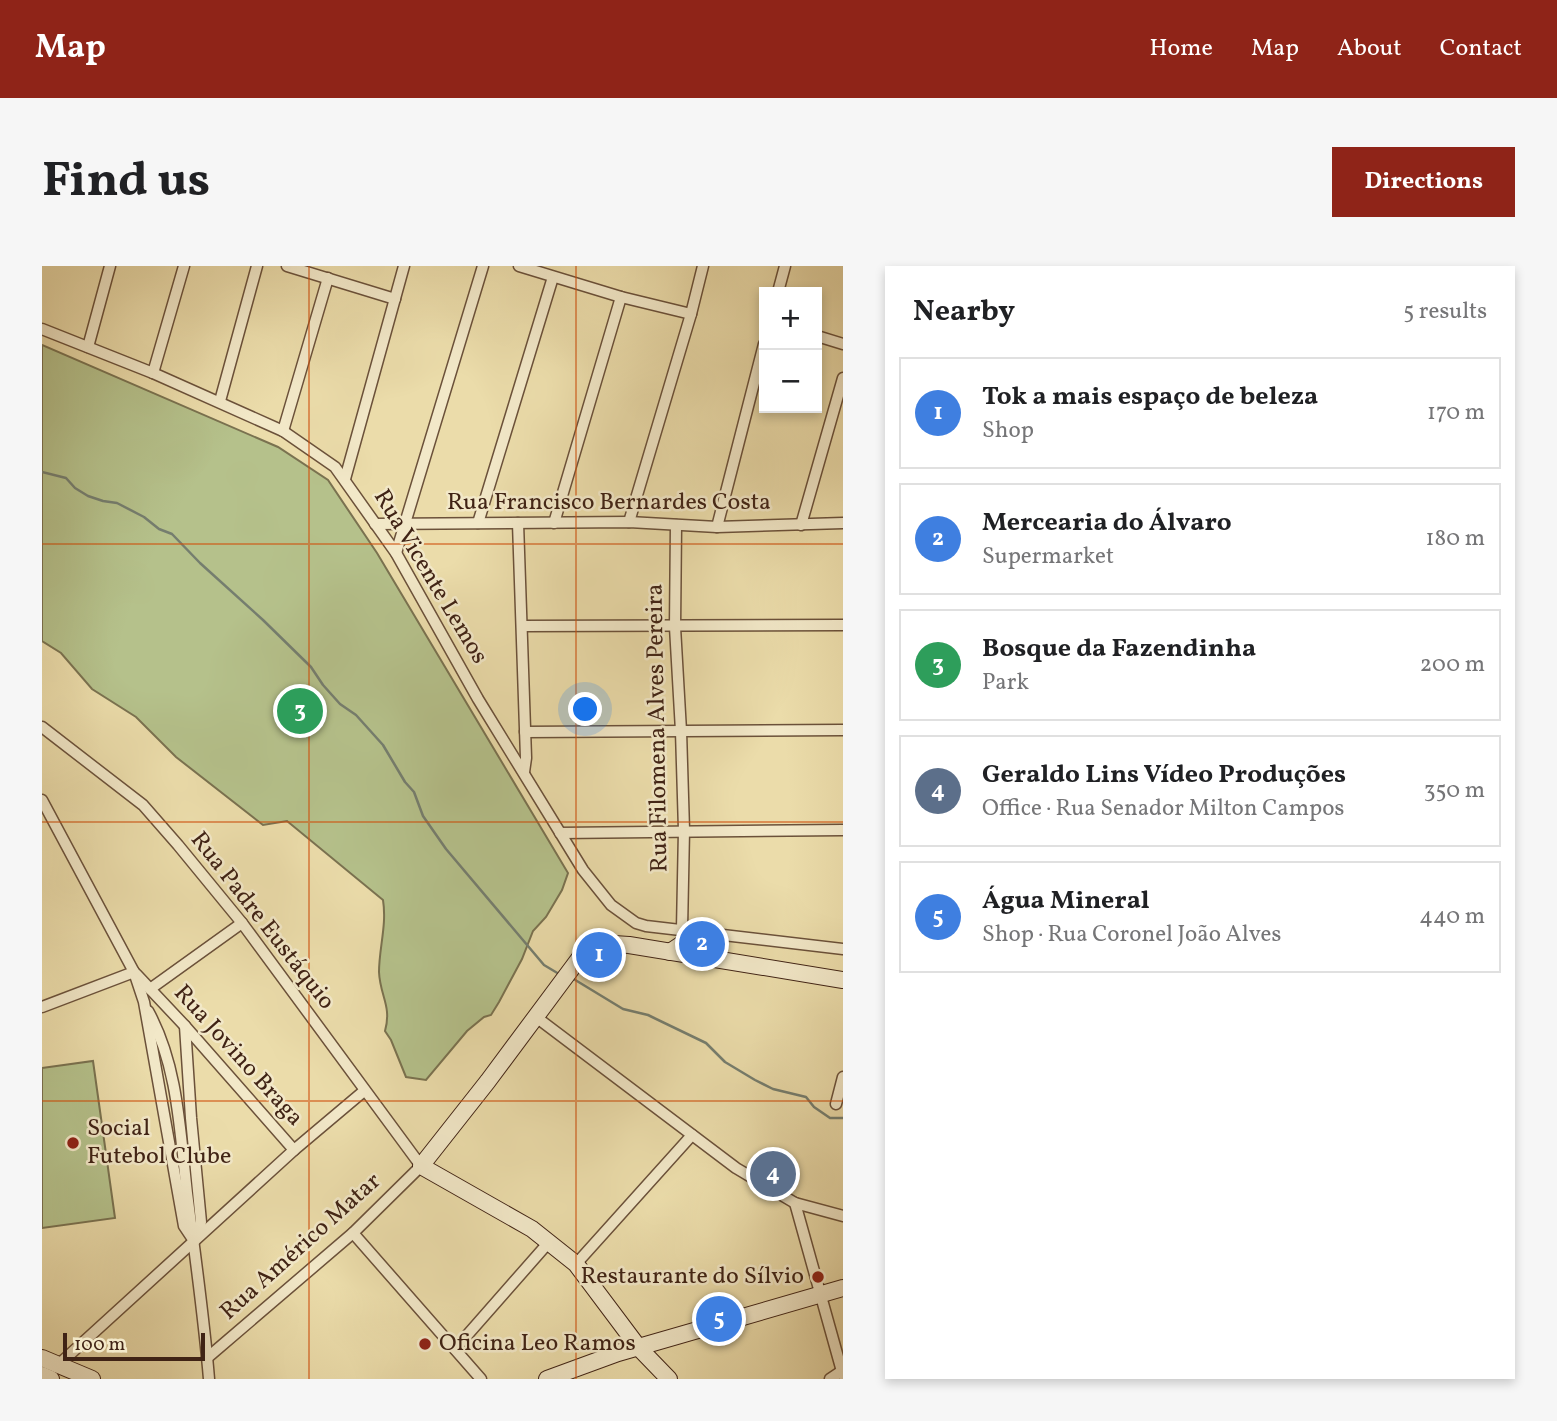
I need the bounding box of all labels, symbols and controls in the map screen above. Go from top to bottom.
text: Map [35,26,106,72]
text: Home [1149,32,1213,66]
text: Map [1251,32,1299,66]
text: About [1337,32,1402,66]
text: Contact [1440,32,1522,66]
button: Directions [1332,147,1515,217]
text: Find us [42,148,210,217]
map controls [759,287,822,413]
button: + [759,287,822,350]
text: Nearby [913,291,1015,333]
text: 5 results [1403,296,1487,328]
button: − [759,350,822,413]
text: Tok a mais espaço de beleza [982,379,1318,415]
text: 1 [933,397,943,429]
text: 170 m [1427,397,1485,429]
text: Shop [982,415,1034,447]
street label: Rua Vicente Lemos [364,483,496,671]
street label: Rua Francisco Bernardes Costa [447,486,771,520]
text: Mercearia do Álvaro [982,505,1232,541]
text: 2 [932,523,944,555]
text: 180 m [1426,523,1485,555]
text: Supermarket [982,541,1114,573]
street label: Rua Filomena Alves Pereira [638,583,678,873]
text: Bosque da Fazendinha [982,631,1256,667]
text: 3 [932,649,944,681]
text: 200 m [1420,649,1485,681]
text: Park [982,667,1029,699]
pin: 3 [277,685,323,737]
your location [568,692,602,726]
text: Geraldo Lins Vídeo Produções [982,757,1346,793]
text: 4 [931,775,945,807]
text: 350 m [1424,775,1485,807]
text: Office · Rua Senador Milton Campos [982,793,1344,825]
street label: Rua Padre Eustáquio [182,825,342,1017]
text: Água Mineral [982,883,1150,919]
text: 5 [932,901,944,933]
text: 440 m [1419,901,1485,933]
pin: 2 [679,918,725,970]
text: Shop · Rua Coronel João Alves [982,919,1281,951]
pin: 1 [576,929,622,981]
street label: Rua Jovino Braga [165,978,311,1134]
place label: Social Futebol Clube [87,1112,231,1174]
marker: Social Futebol Clube [65,1135,81,1151]
pin: 4 [750,1148,796,1200]
street label: Rua Américo Matar [213,1165,389,1329]
place label: Restaurante do Sílvio [580,1260,804,1294]
marker: Restaurante do Sílvio [810,1269,826,1285]
pin: 5 [696,1293,742,1345]
place label: Oficina Leo Ramos [439,1327,636,1361]
scale bar [63,1330,205,1362]
text: 100 m [74,1332,125,1358]
marker: Oficina Leo Ramos [417,1336,433,1352]

